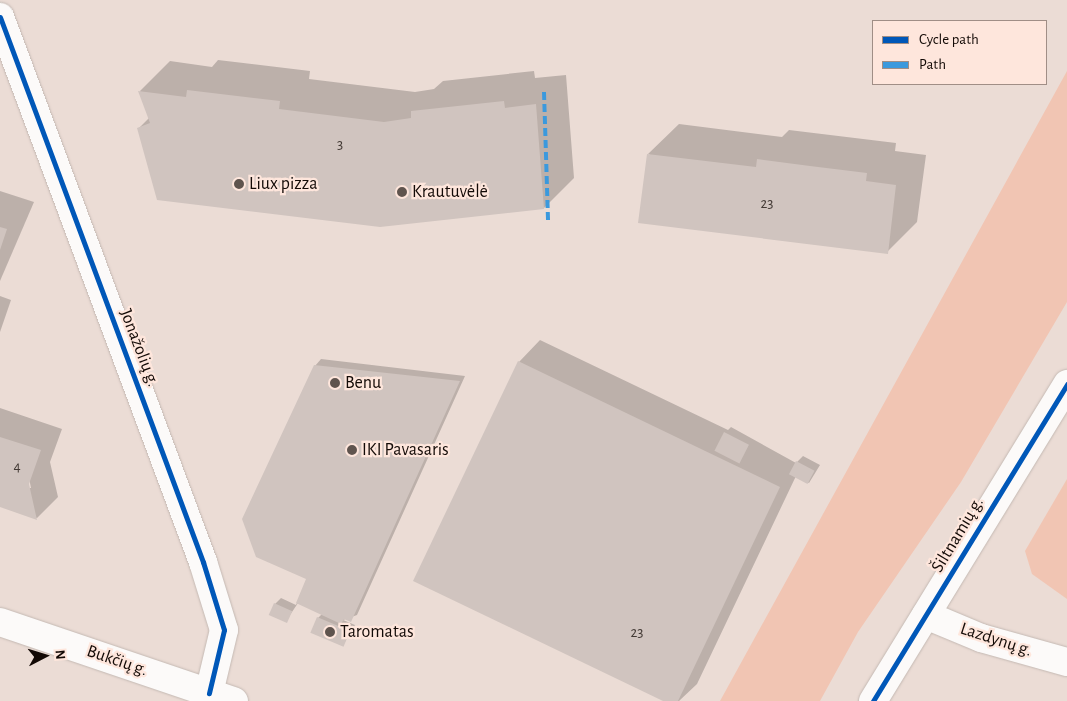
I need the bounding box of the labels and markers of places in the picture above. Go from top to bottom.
place label: Liux pizza [249,173,317,195]
marker: Liux pizza [233,178,245,190]
place label: Krautuvėlė [412,181,488,203]
marker: Krautuvėlė [396,186,408,198]
place label: Benu [345,372,381,394]
marker: Benu [329,377,341,389]
place label: IKI Pavasaris [362,439,449,461]
marker: IKI Pavasaris [346,444,358,456]
place label: Taromatas [340,621,414,643]
marker: Taromatas [324,626,336,638]

